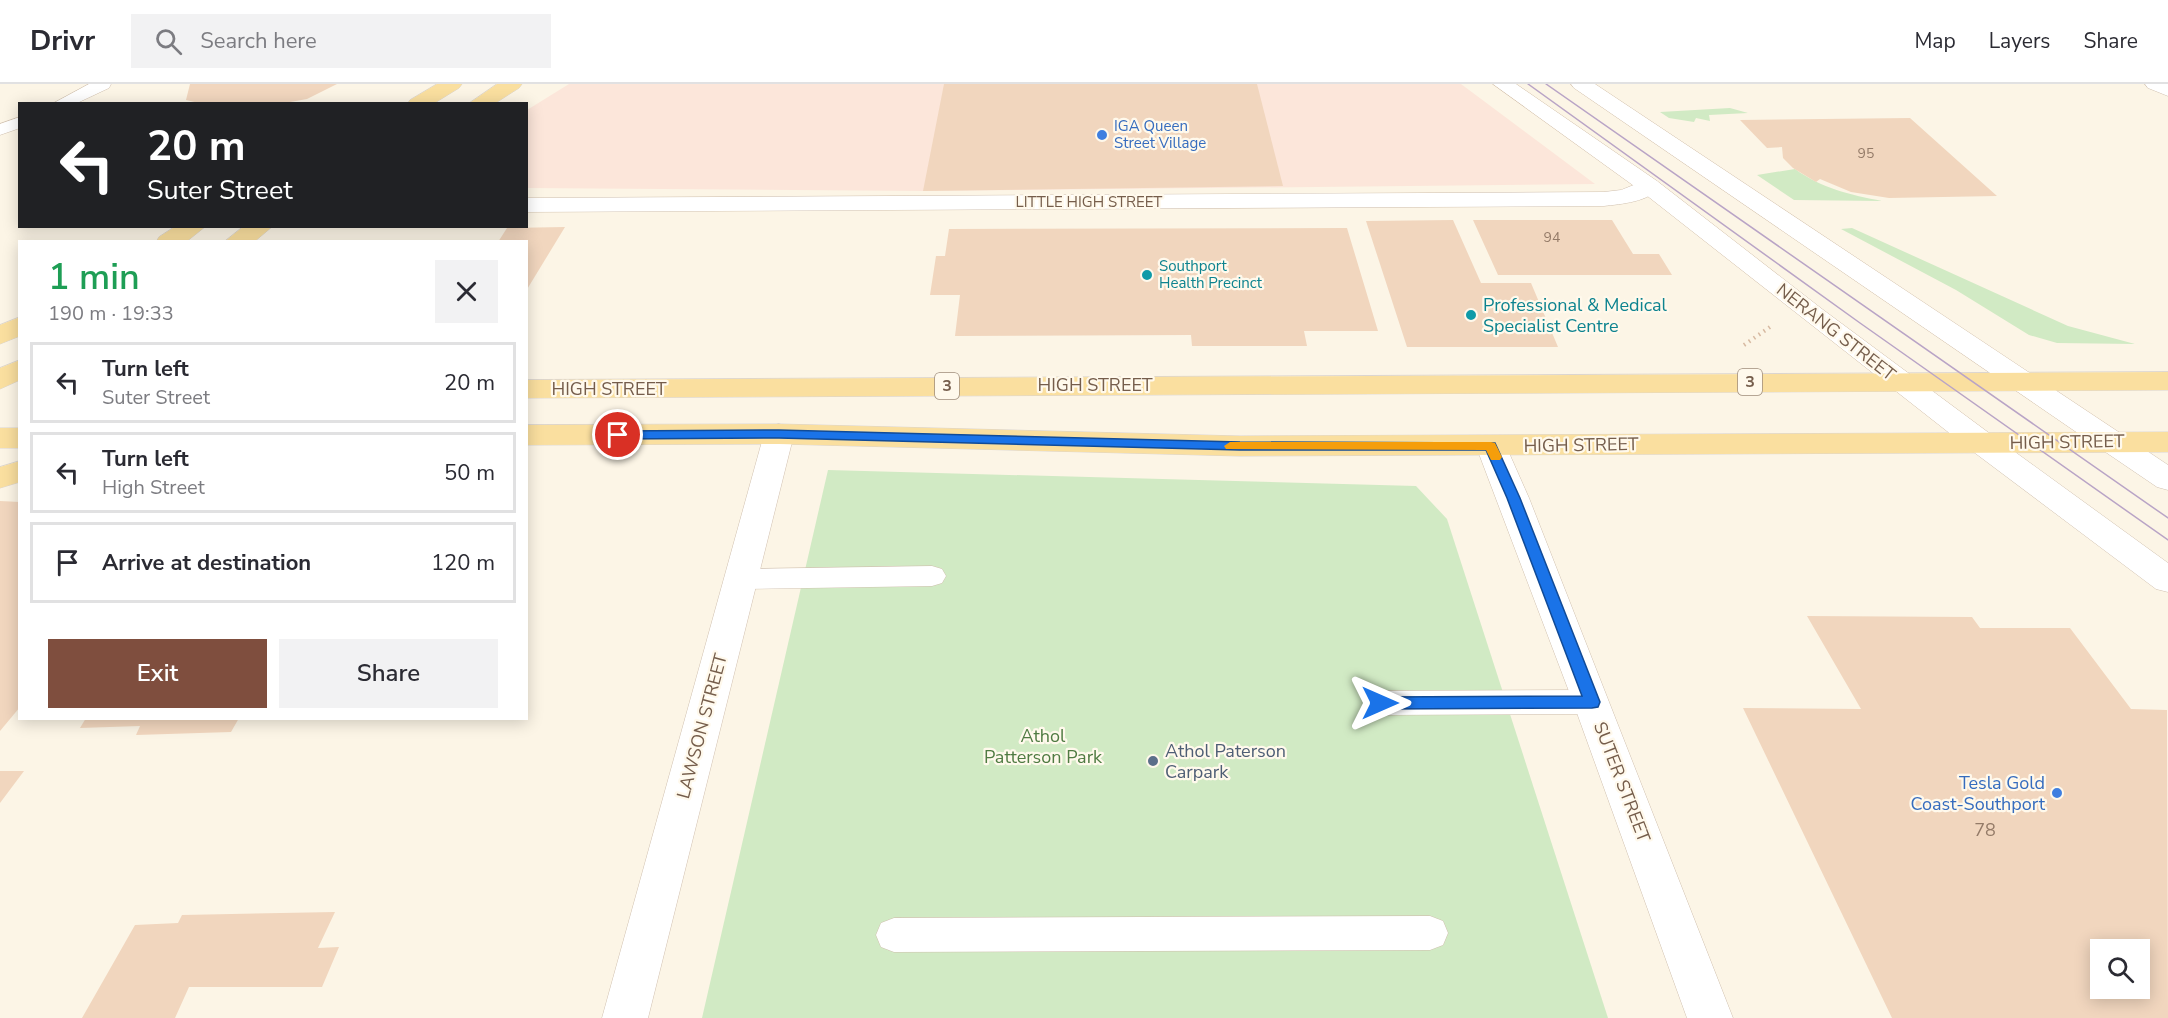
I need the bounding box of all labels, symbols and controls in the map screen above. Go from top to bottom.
search box [131,14,551,68]
text: Drivr [30,22,95,60]
icon: search [152,25,185,58]
text: Search here [200,26,317,56]
text: Map [1914,27,1956,55]
text: Layers [1989,27,2050,55]
text: Share [2083,27,2138,55]
place label: IGA Queen Street Village [1114,116,1206,153]
text: 20 m [147,118,246,175]
icon: left [48,126,126,204]
marker: IGA Queen Street Village [1095,128,1109,142]
house number: 95 [1858,144,1874,163]
text: Suter Street [147,172,293,209]
street label: LITTLE HIGH STREET [1016,192,1162,212]
house number: 94 [1544,228,1560,247]
text: 1 min [48,253,140,302]
place label: Southport Health Precinct [1159,256,1263,293]
button: close [435,260,498,323]
marker: Southport Health Precinct [1140,268,1154,282]
street label: NERANG STREET [1771,278,1901,386]
place label: Professional & Medical Specialist Centre [1483,293,1668,338]
text: 190 m · 19:33 [48,300,174,327]
marker: Professional & Medical Specialist Centre [1464,308,1478,322]
text: Turn left [102,354,189,384]
icon: left [51,366,84,399]
text: 20 m [444,368,495,398]
road number: 3 [1738,369,1762,395]
road number: 3 [935,373,959,399]
street label: HIGH STREET [1038,373,1153,397]
street label: HIGH STREET [552,377,667,401]
text: Suter Street [102,384,210,411]
pin [592,409,643,460]
icon: arrive [601,418,634,451]
street label: HIGH STREET [2009,429,2125,455]
street label: HIGH STREET [1523,432,1639,458]
text: Turn left [102,444,189,474]
icon: left [51,456,84,489]
text: 50 m [444,458,495,488]
text: High Street [102,474,205,501]
icon: arrive [51,546,84,579]
text: Arrive at destination [102,548,311,578]
text: 120 m [431,548,495,578]
button: Exit [48,639,267,708]
button: Share [279,639,498,708]
street label: LAWSON STREET [671,651,733,801]
position arrow [1348,671,1412,735]
street label: SUTER STREET [1588,718,1656,846]
park label: Athol Patterson Park [984,724,1103,769]
place label: Athol Paterson Carpark [1165,739,1286,784]
marker: Athol Paterson Carpark [1146,754,1160,768]
place label: Tesla Gold Coast-Southport [1911,771,2046,816]
marker: Tesla Gold Coast-Southport [2050,786,2064,800]
house number: 78 [1974,818,1996,842]
map controls [2090,939,2150,999]
button: search [2090,939,2150,999]

